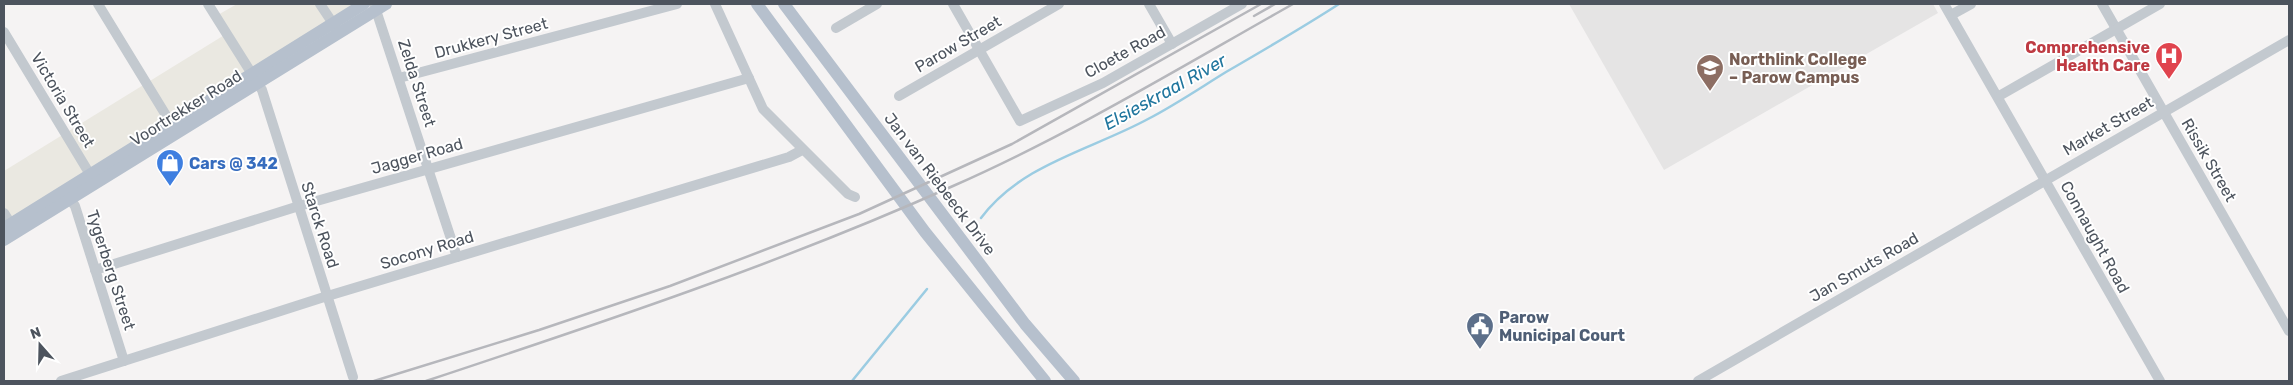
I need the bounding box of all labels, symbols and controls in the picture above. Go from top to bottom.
street label: Parow Street [911,12,1005,76]
street label: Drukkery Street [432,14,550,62]
street label: Cloete Road [1081,22,1169,82]
street label: Zelda Street [394,37,440,129]
place label: Comprehensive Health Care [2025,38,2150,75]
hospital icon: Comprehensive Health Care [2154,41,2184,80]
street label: Victoria Street [27,49,99,151]
water label: Elsieskraal River [1100,49,1231,135]
place label: Northlink College – Parow Campus [1729,50,1867,87]
school or university icon: Northlink College – Parow Campus [1695,53,1725,92]
street label: Voortrekker Road [127,66,245,150]
street label: Market Street [2060,93,2156,159]
street label: Jan van Riebeeck Drive [880,109,1000,259]
street label: Rissik Street [2178,115,2240,205]
street label: Jagger Road [369,134,465,178]
shop icon: Cars @ 342 [155,148,185,187]
place label: Cars @ 342 [189,154,278,173]
street label: Connaught Road [2056,178,2134,296]
street label: Starck Road [297,179,343,271]
street label: Tygerberg Street [83,208,139,332]
street label: Socony Road [378,227,476,273]
street label: Jan Smuts Road [1806,228,1922,306]
place label: Parow Municipal Court [1499,308,1625,345]
public building icon: Parow Municipal Court [1465,311,1495,350]
north arrow [15,320,65,370]
text: N [28,324,43,343]

